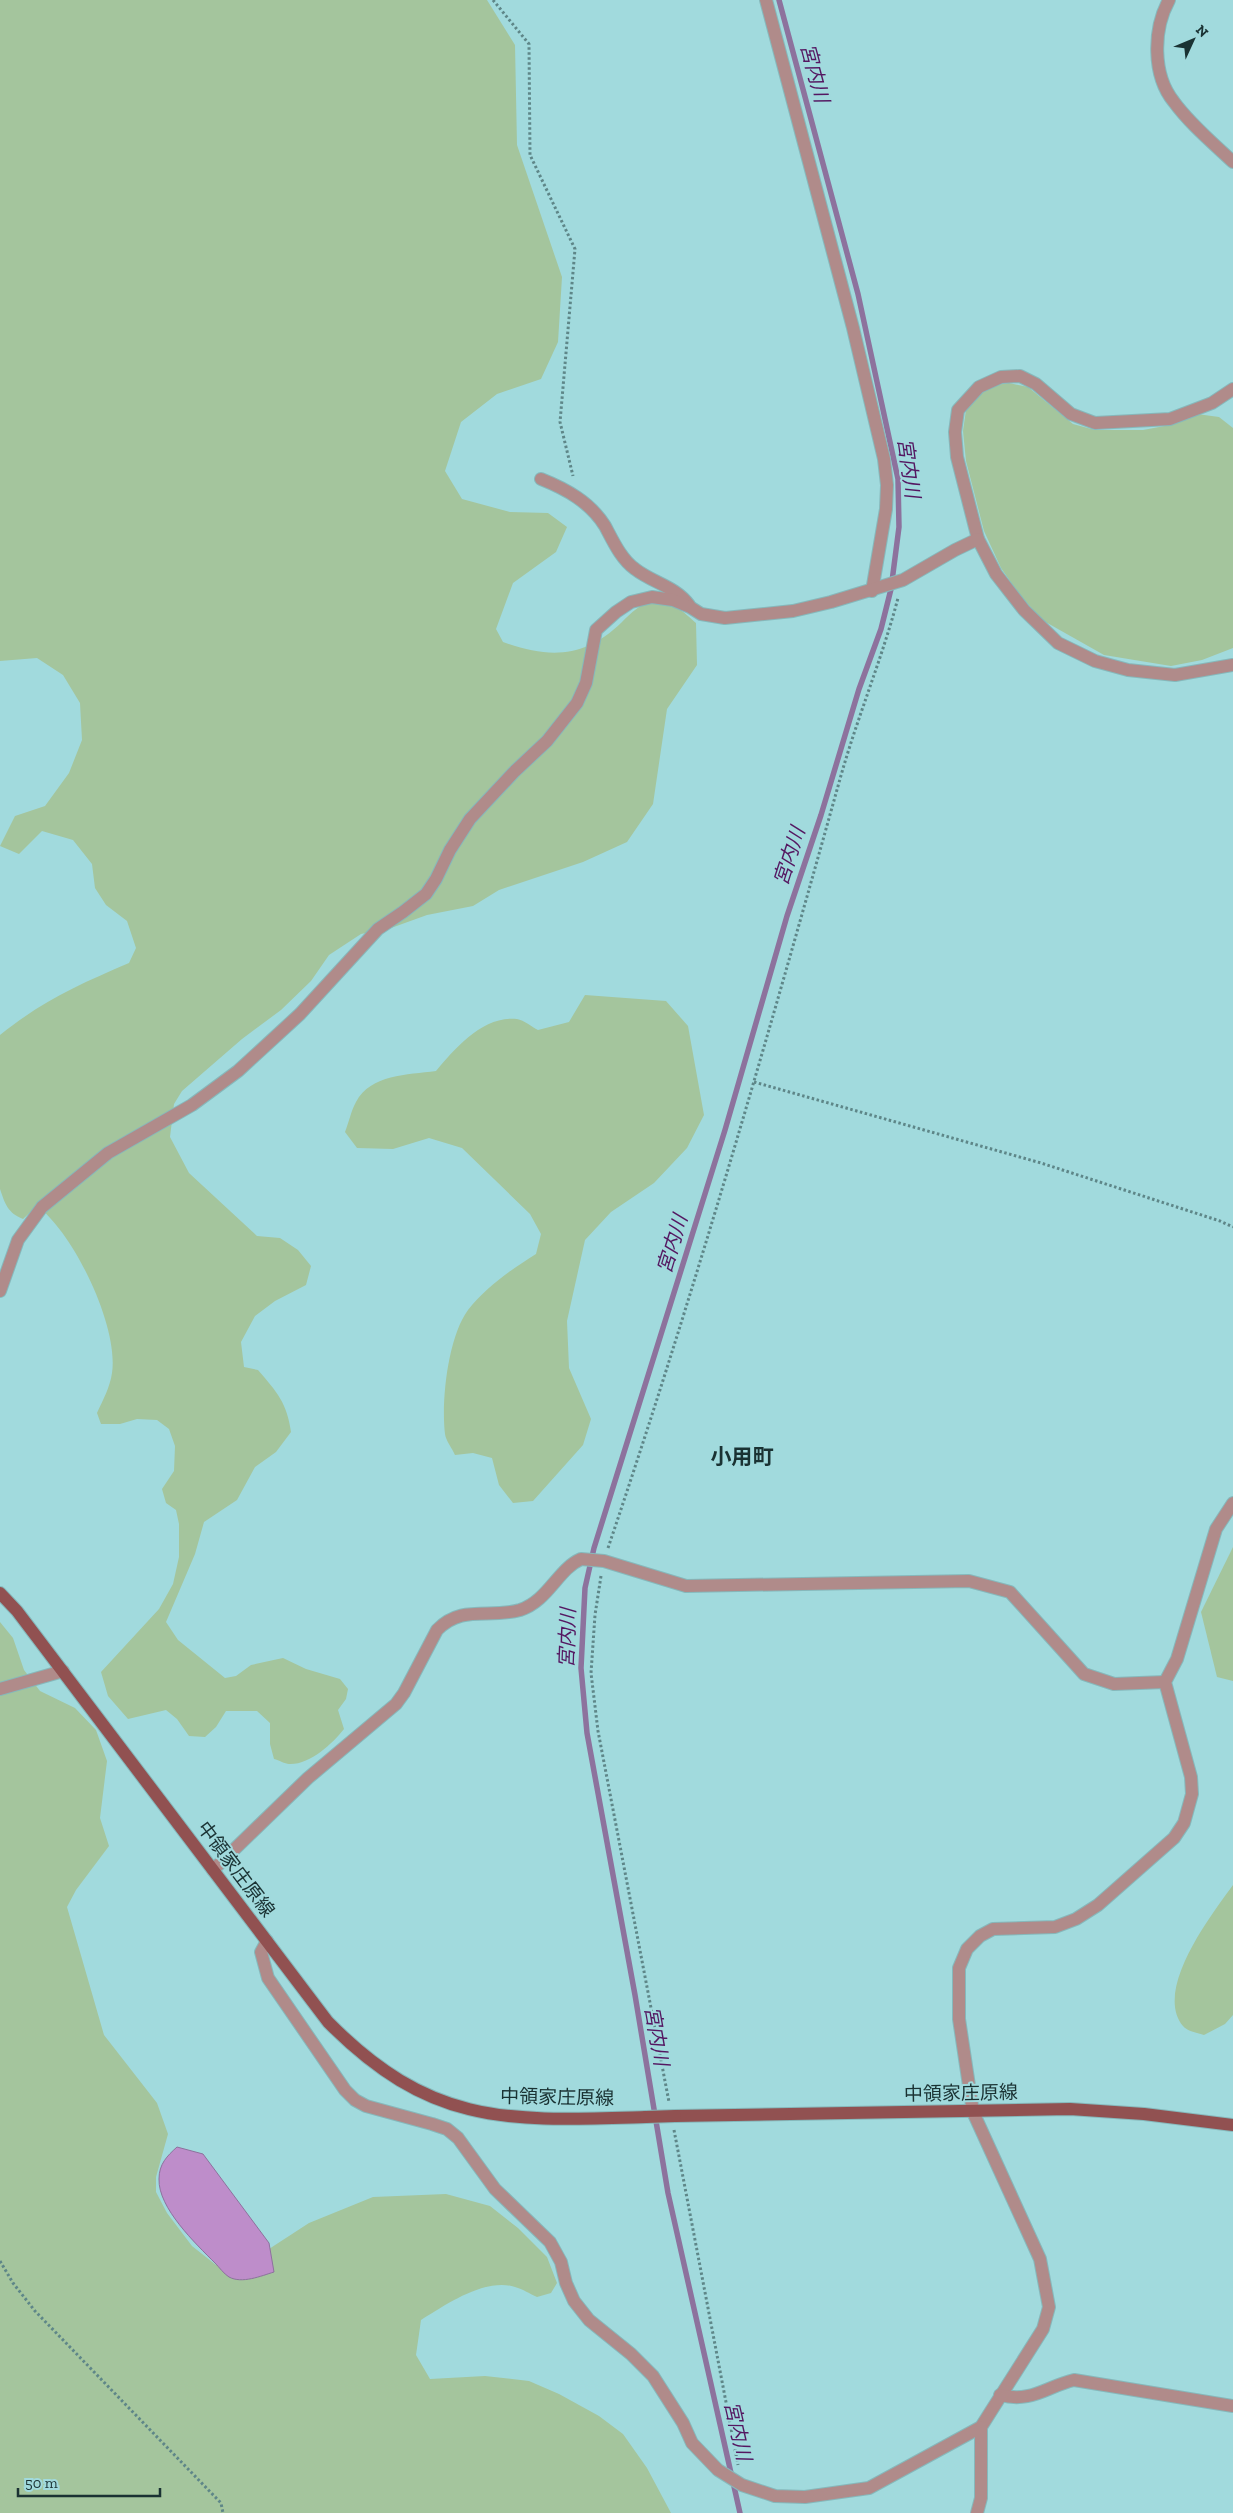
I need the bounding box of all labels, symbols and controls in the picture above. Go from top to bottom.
north arrow [1168,15,1218,65]
text: N [1192,22,1212,41]
water label: 宮内川 [796,41,835,107]
water label: 宮内川 [893,437,925,501]
water label: 宮内川 [768,822,810,888]
water label: 宮内川 [652,1210,693,1276]
district label: 小用町 [711,1444,774,1469]
water label: 宮内川 [554,1606,580,1668]
street label: 中領家庄原線 [193,1817,279,1921]
water label: 宮内川 [640,2004,674,2070]
street label: 中領家庄原線 [904,2081,1018,2105]
street label: 中領家庄原線 [500,2085,614,2109]
water label: 宮内川 [720,2399,757,2465]
scale bar [18,2466,160,2498]
text: 50 m [25,2474,58,2492]

